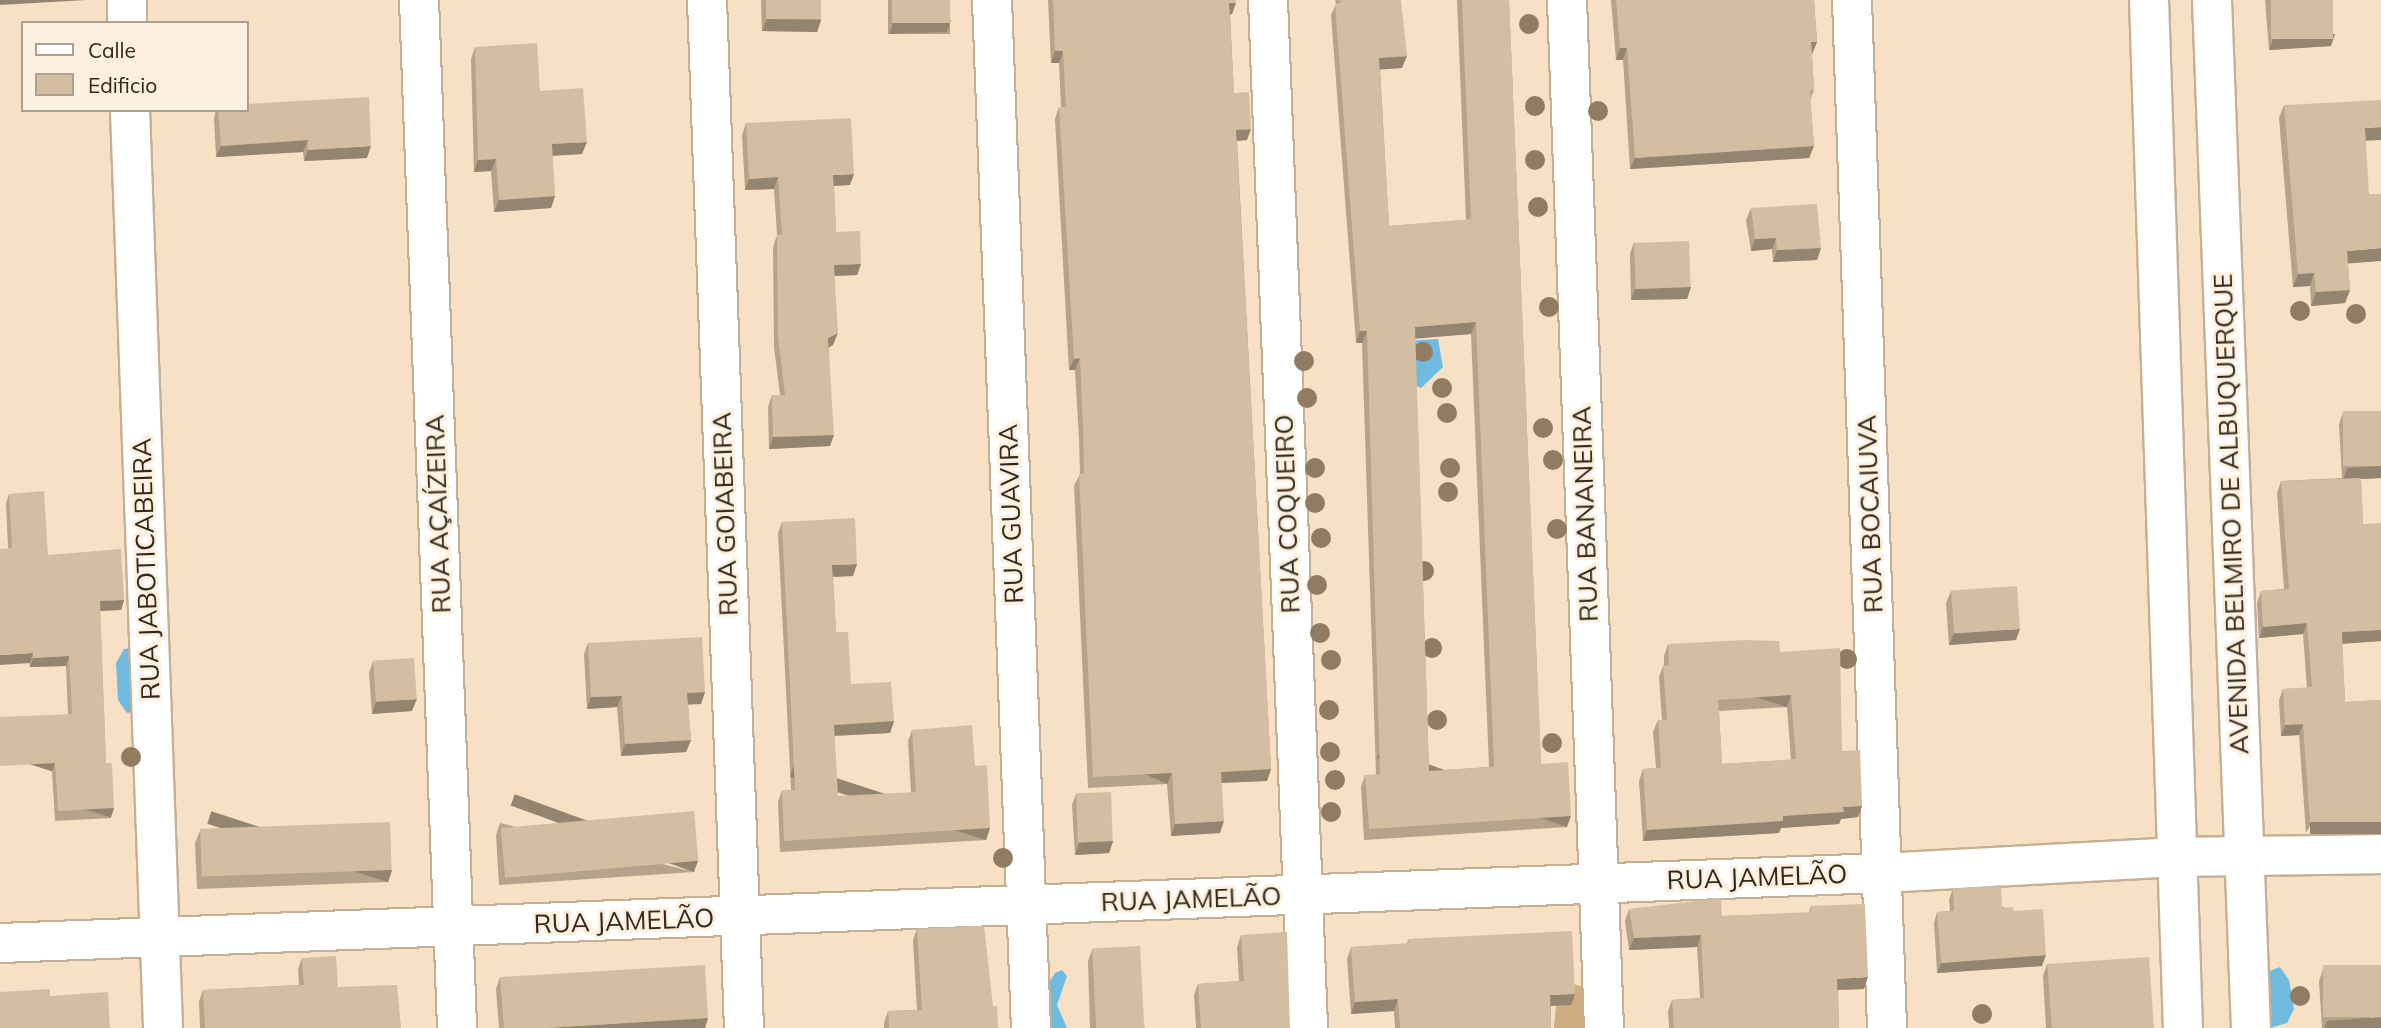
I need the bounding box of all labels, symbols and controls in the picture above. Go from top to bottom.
legend [21,21,248,112]
text: Calle [88,37,136,63]
text: Edificio [88,72,157,98]
street label: AVENIDA BELMIRO DE ALBUQUERQUE [2207,273,2255,755]
street label: RUA BANANEIRA [1566,405,1604,623]
street label: RUA GOIABEIRA [706,411,744,617]
street label: RUA AÇAÍZEIRA [419,414,457,614]
street label: RUA COQUEIRO [1268,414,1306,614]
street label: RUA BOCAIUVA [1851,414,1889,614]
street label: RUA GUAVIRA [992,424,1030,604]
street label: RUA JABOTICABEIRA [126,437,166,701]
street label: RUA JAMELÃO [1666,858,1848,896]
street label: RUA JAMELÃO [1100,880,1282,918]
street label: RUA JAMELÃO [533,902,715,940]

